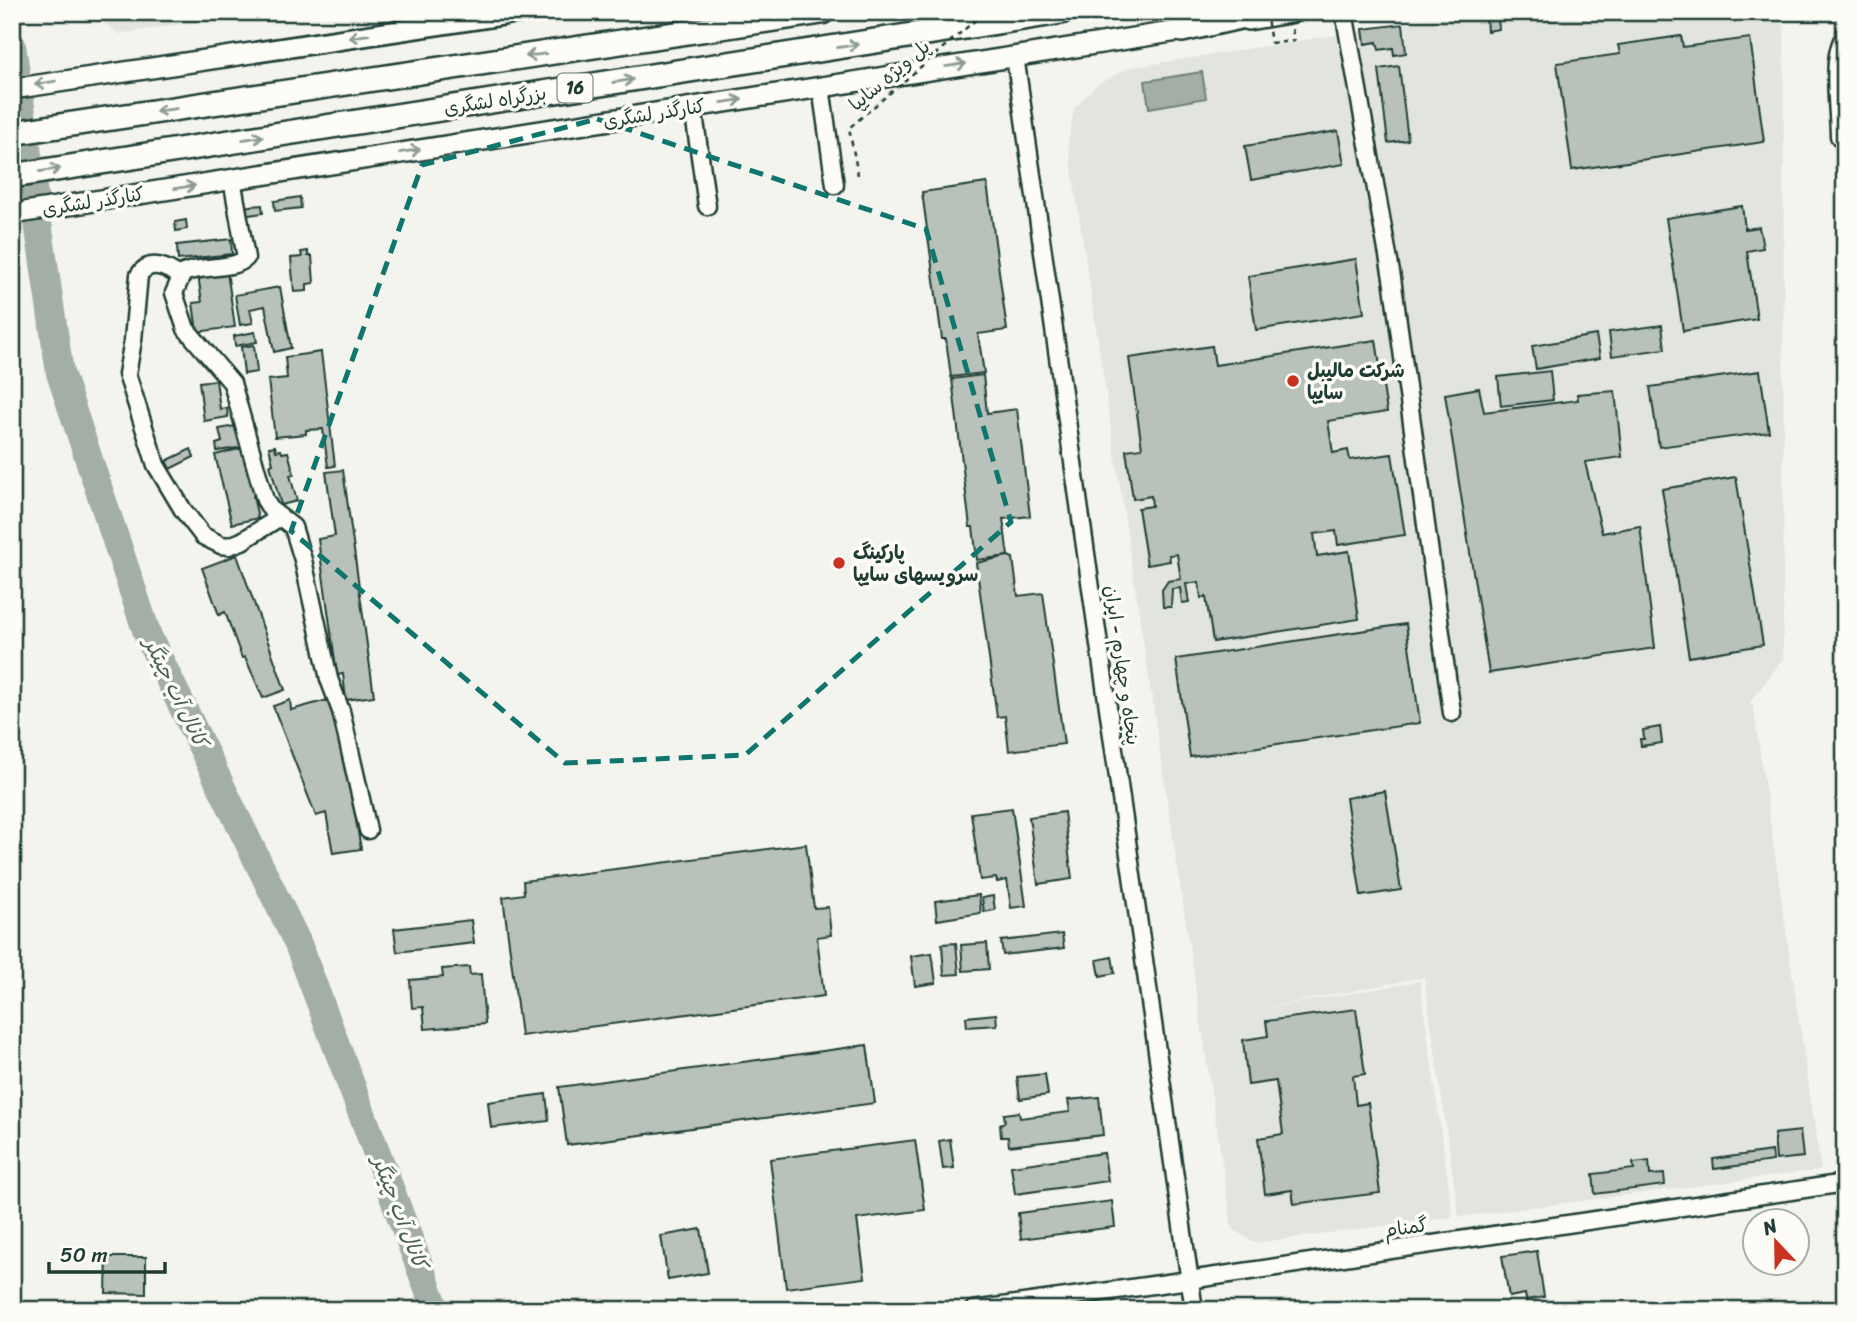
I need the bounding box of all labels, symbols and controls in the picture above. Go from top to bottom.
one-way arrow [348,30,370,43]
street label: پل ویژه سایپا [841,31,938,120]
one-way arrow [836,39,859,52]
one-way arrow [525,49,548,62]
one-way arrow [944,59,967,72]
road number: 16 [558,74,592,102]
one-way arrow [611,74,634,87]
street label: بزرگراه لشگری [441,76,549,125]
one-way arrow [34,77,56,90]
street label: کنارگذر لشگری [601,89,708,138]
one-way arrow [720,94,743,107]
one-way arrow [155,104,178,117]
one-way arrow [241,131,264,144]
one-way arrow [398,144,421,157]
one-way arrow [39,163,61,176]
street label: کنارگذر لشگری [40,177,147,226]
one-way arrow [173,180,196,193]
place label: شرکت مالیبل سایپا [1307,354,1405,409]
marker: شرکت مالیبل سایپا [1285,373,1301,389]
place label: پارکینگ سرویسهای سایپا [853,536,978,591]
marker: پارکینگ سرویسهای سایپا [831,555,847,571]
street label: پنجاه و چهارم - ایران [1095,583,1150,747]
water label: کانال آب چیتگر [132,628,221,757]
water label: کانال آب چیتگر [360,1147,440,1278]
north arrow [1742,1206,1812,1276]
street label: گمنام [1382,1208,1430,1247]
text: N [1757,1209,1783,1245]
scale bar [49,1231,164,1275]
text: 50 m [60,1236,108,1274]

